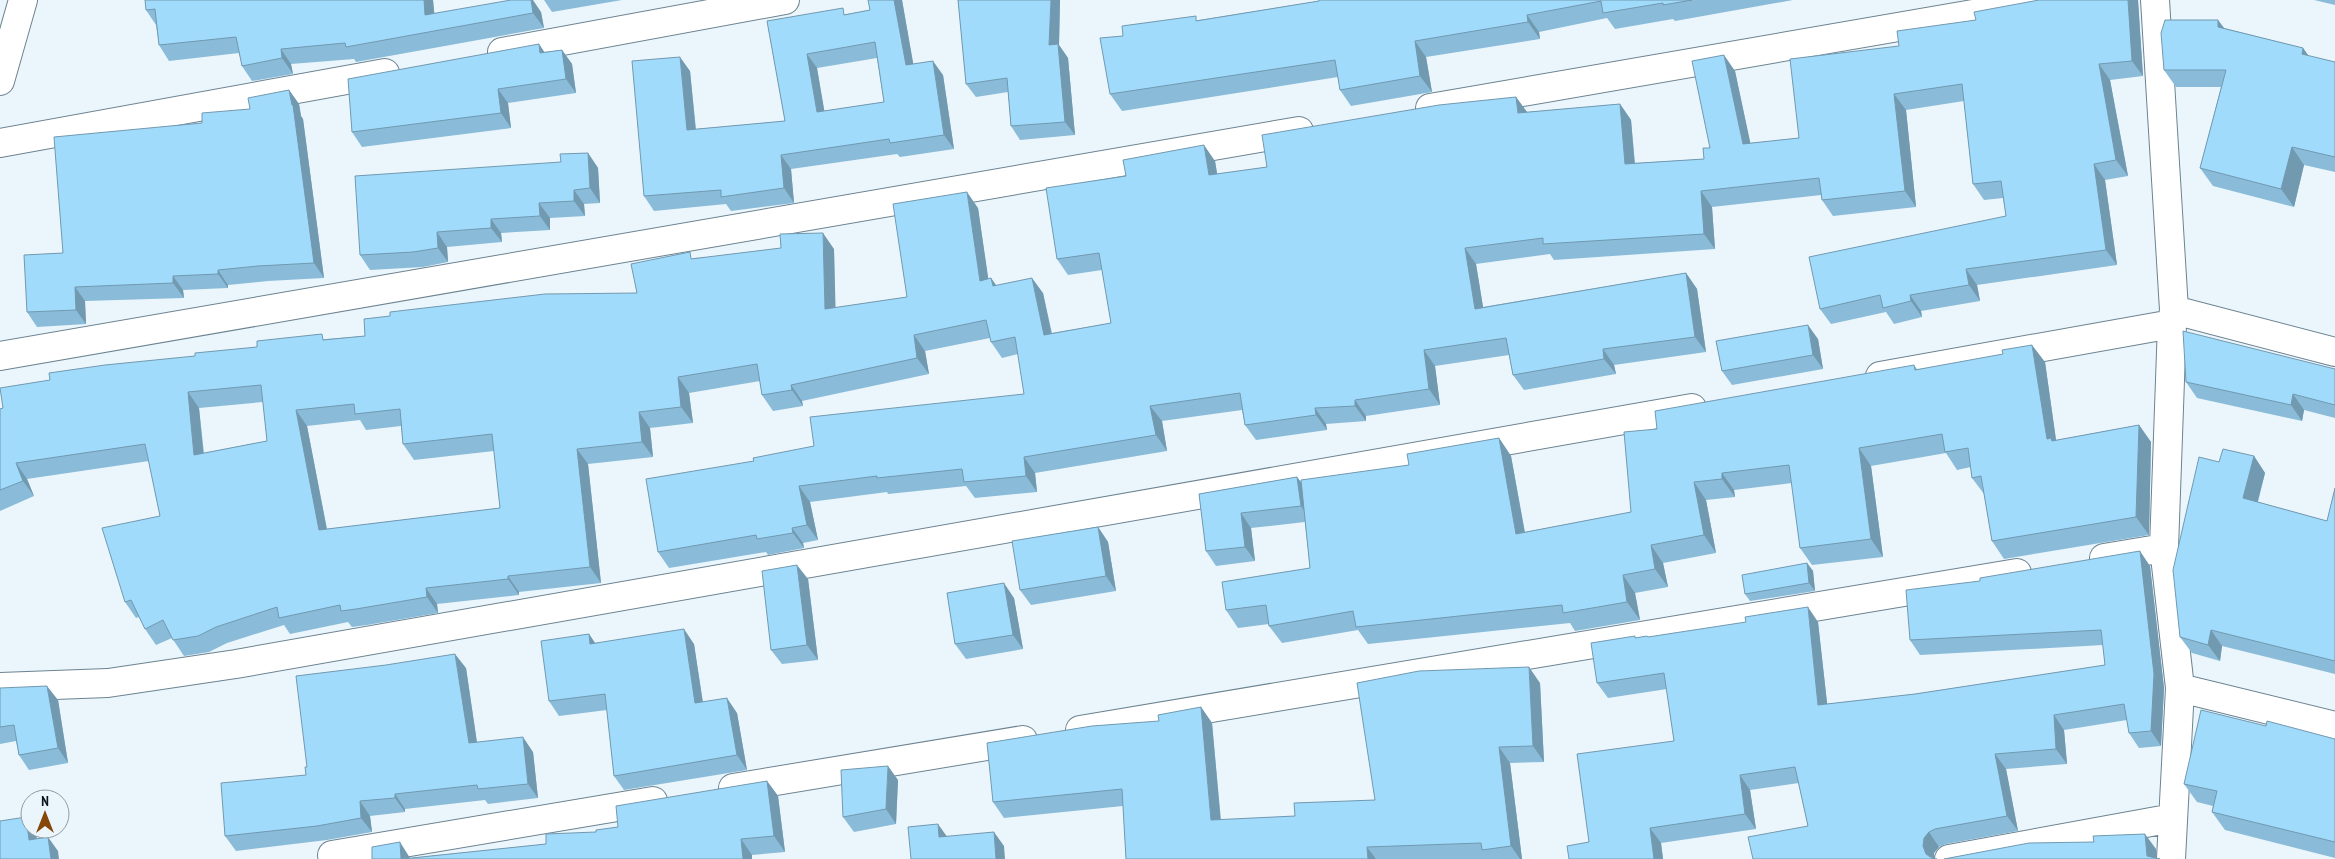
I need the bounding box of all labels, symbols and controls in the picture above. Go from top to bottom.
north arrow [20,789,70,839]
text: N [41,792,49,810]

